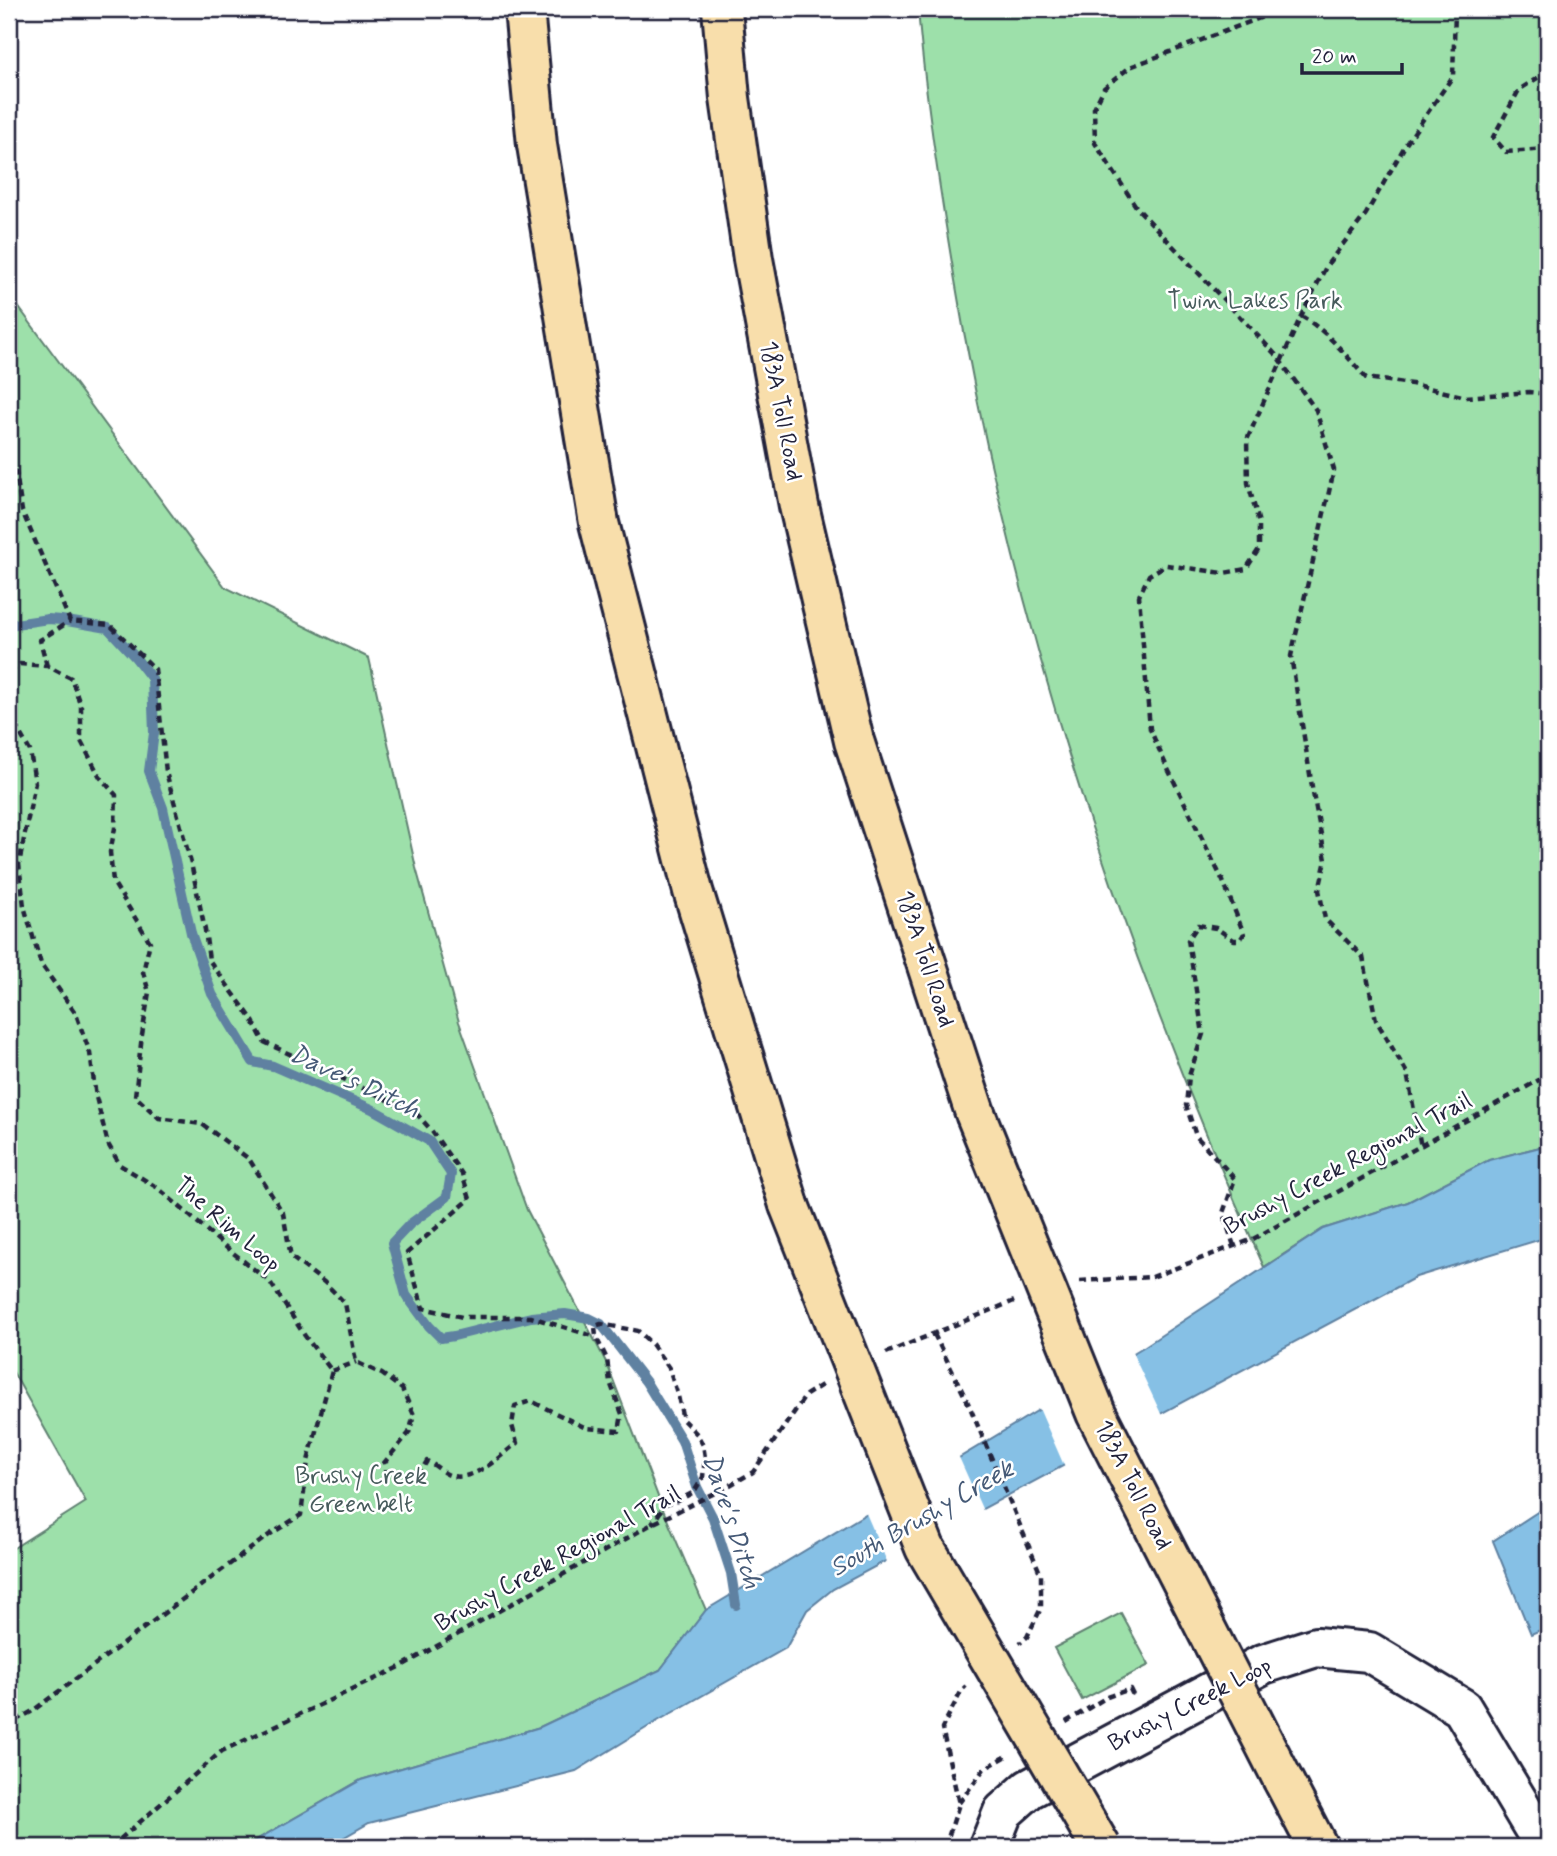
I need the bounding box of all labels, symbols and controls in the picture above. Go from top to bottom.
scale bar [1302,32,1401,76]
text: 20 m [1312,43,1357,71]
park label: Twin Lakes Park [1167,286,1343,317]
street label: 183A Toll Road [752,338,810,484]
street label: 183A Toll Road [888,887,962,1031]
water label: Dave's Ditch [283,1037,425,1127]
street label: Brushy Creek Regional Trail [1219,1085,1478,1244]
street label: The Rim Loop [167,1170,287,1280]
street label: 183A Toll Road [1087,1415,1179,1555]
water label: Dave's Ditch [693,1449,769,1593]
water label: South Brushy Creek [824,1452,1022,1585]
park label: Brushy Creek Greenbelt [295,1461,427,1520]
street label: Brushy Creek Regional Trail [430,1478,688,1641]
street label: Brushy Creek Loop [1103,1650,1277,1760]

